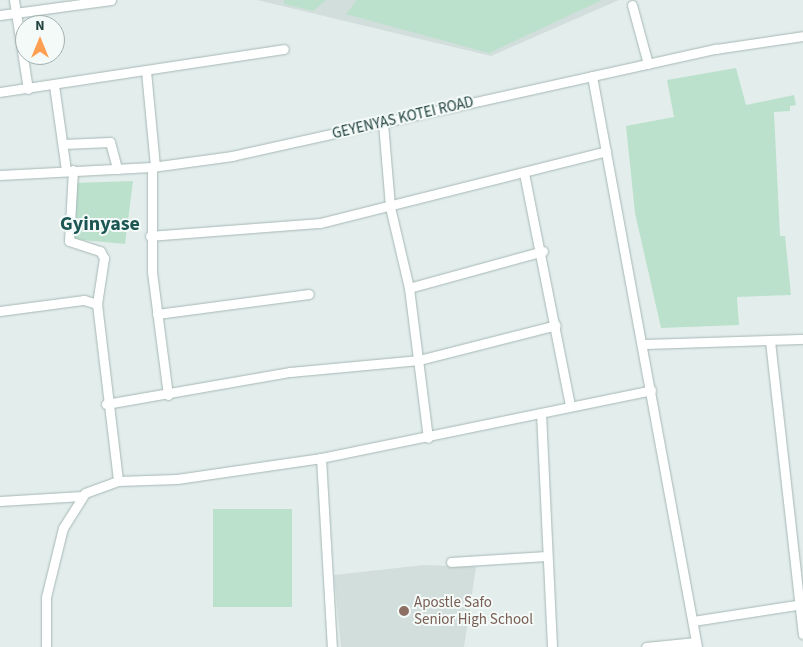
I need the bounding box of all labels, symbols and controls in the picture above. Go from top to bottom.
north arrow [15,15,65,65]
text: N [35,16,45,36]
street label: GEYENYAS KOTEI ROAD [331,93,475,143]
district label: Gyinyase [60,212,140,236]
place label: Apostle Safo Senior High School [414,593,533,628]
marker: Apostle Safo Senior High School [398,605,410,617]

